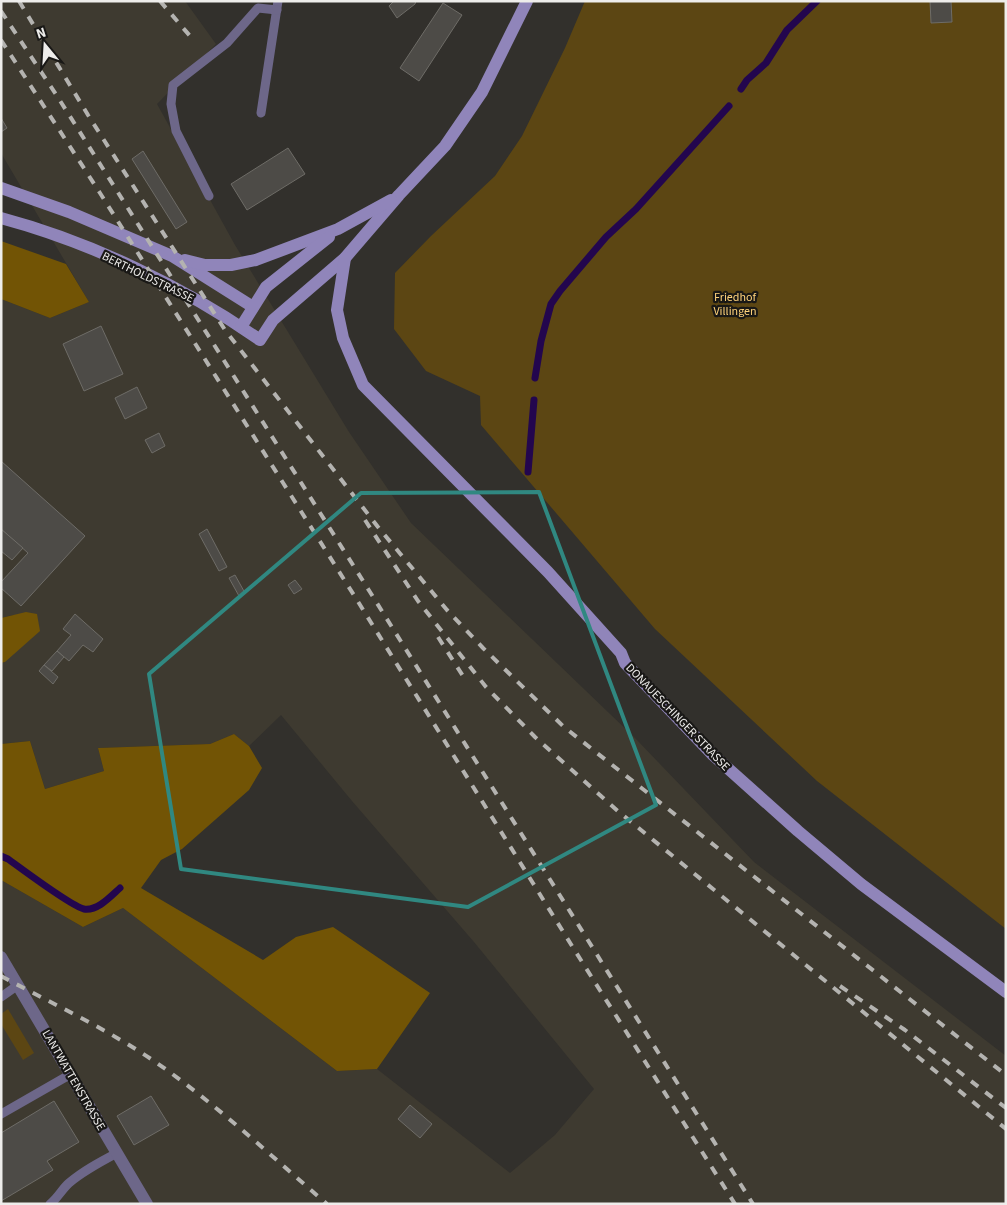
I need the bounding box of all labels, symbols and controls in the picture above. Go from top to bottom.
north arrow [20,20,70,70]
text: N [34,23,49,45]
street label: BERTHOLDSTRASSE [99,248,197,307]
park label: Friedhof Villingen [713,289,757,320]
street label: DONAUESCHINGER STRASSE [622,660,734,775]
street label: LANTWATTENSTRASSE [38,1027,109,1134]

